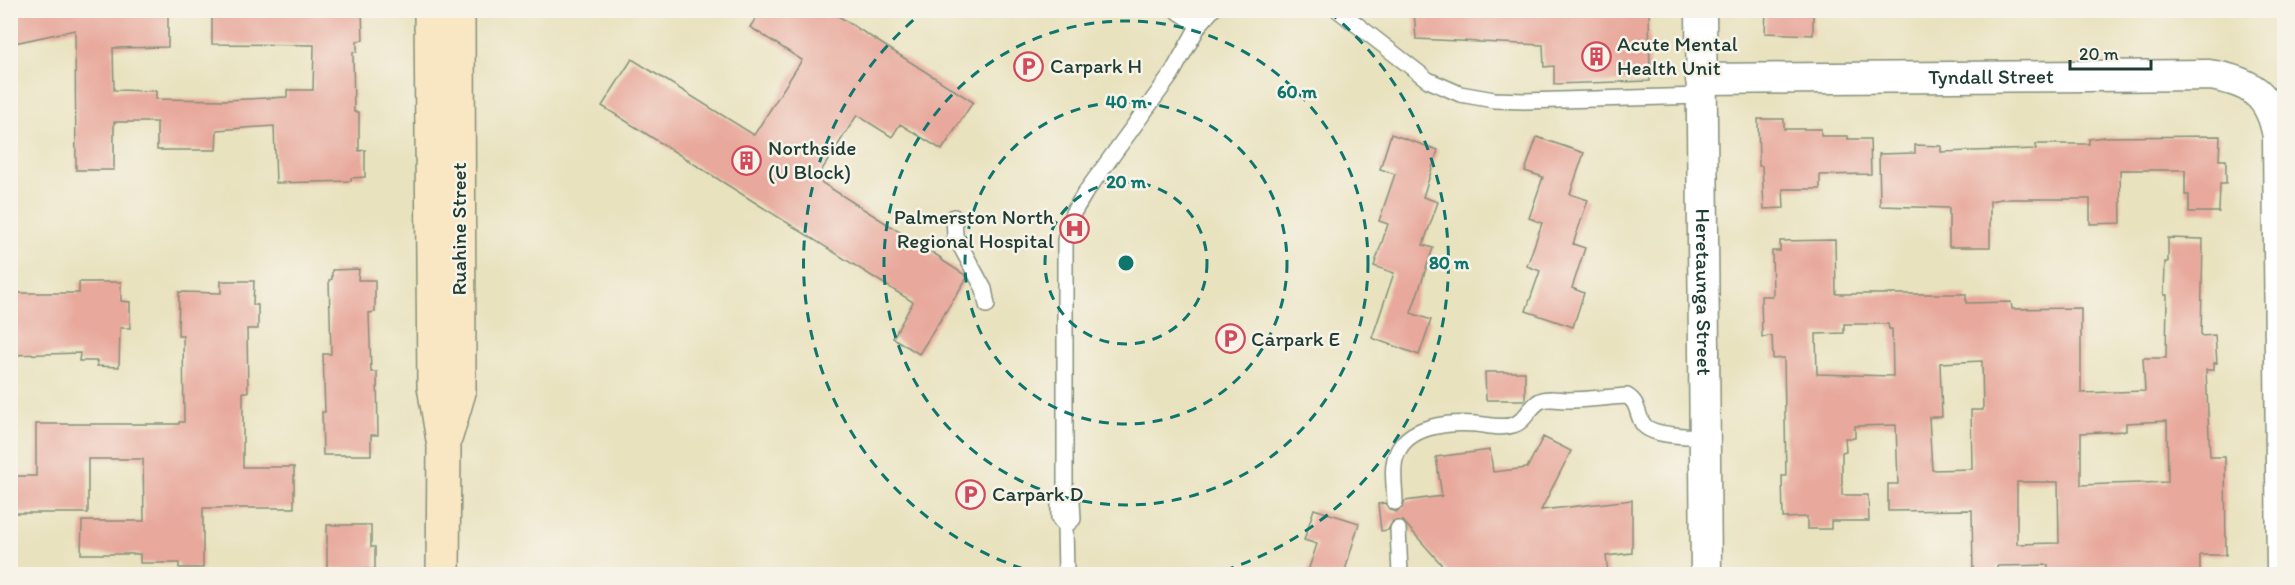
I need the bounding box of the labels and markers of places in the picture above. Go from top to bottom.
place label: Acute Mental Health Unit [1617,31,1738,80]
building icon: Acute Mental Health Unit [1580,40,1612,72]
parking icon: Carpark H [1013,50,1045,82]
place label: Carpark H [1050,53,1142,78]
place label: Northside (U Block) [768,135,856,184]
building icon: Northside (U Block) [731,144,763,176]
place label: Palmerston North Regional Hospital [894,204,1054,253]
hospital icon: Palmerston North Regional Hospital [1059,213,1091,245]
centre of rings [1116,253,1136,273]
parking icon: Carpark E [1214,323,1246,355]
place label: Carpark E [1251,326,1340,351]
parking icon: Carpark D [955,478,987,510]
place label: Carpark D [992,481,1083,506]

